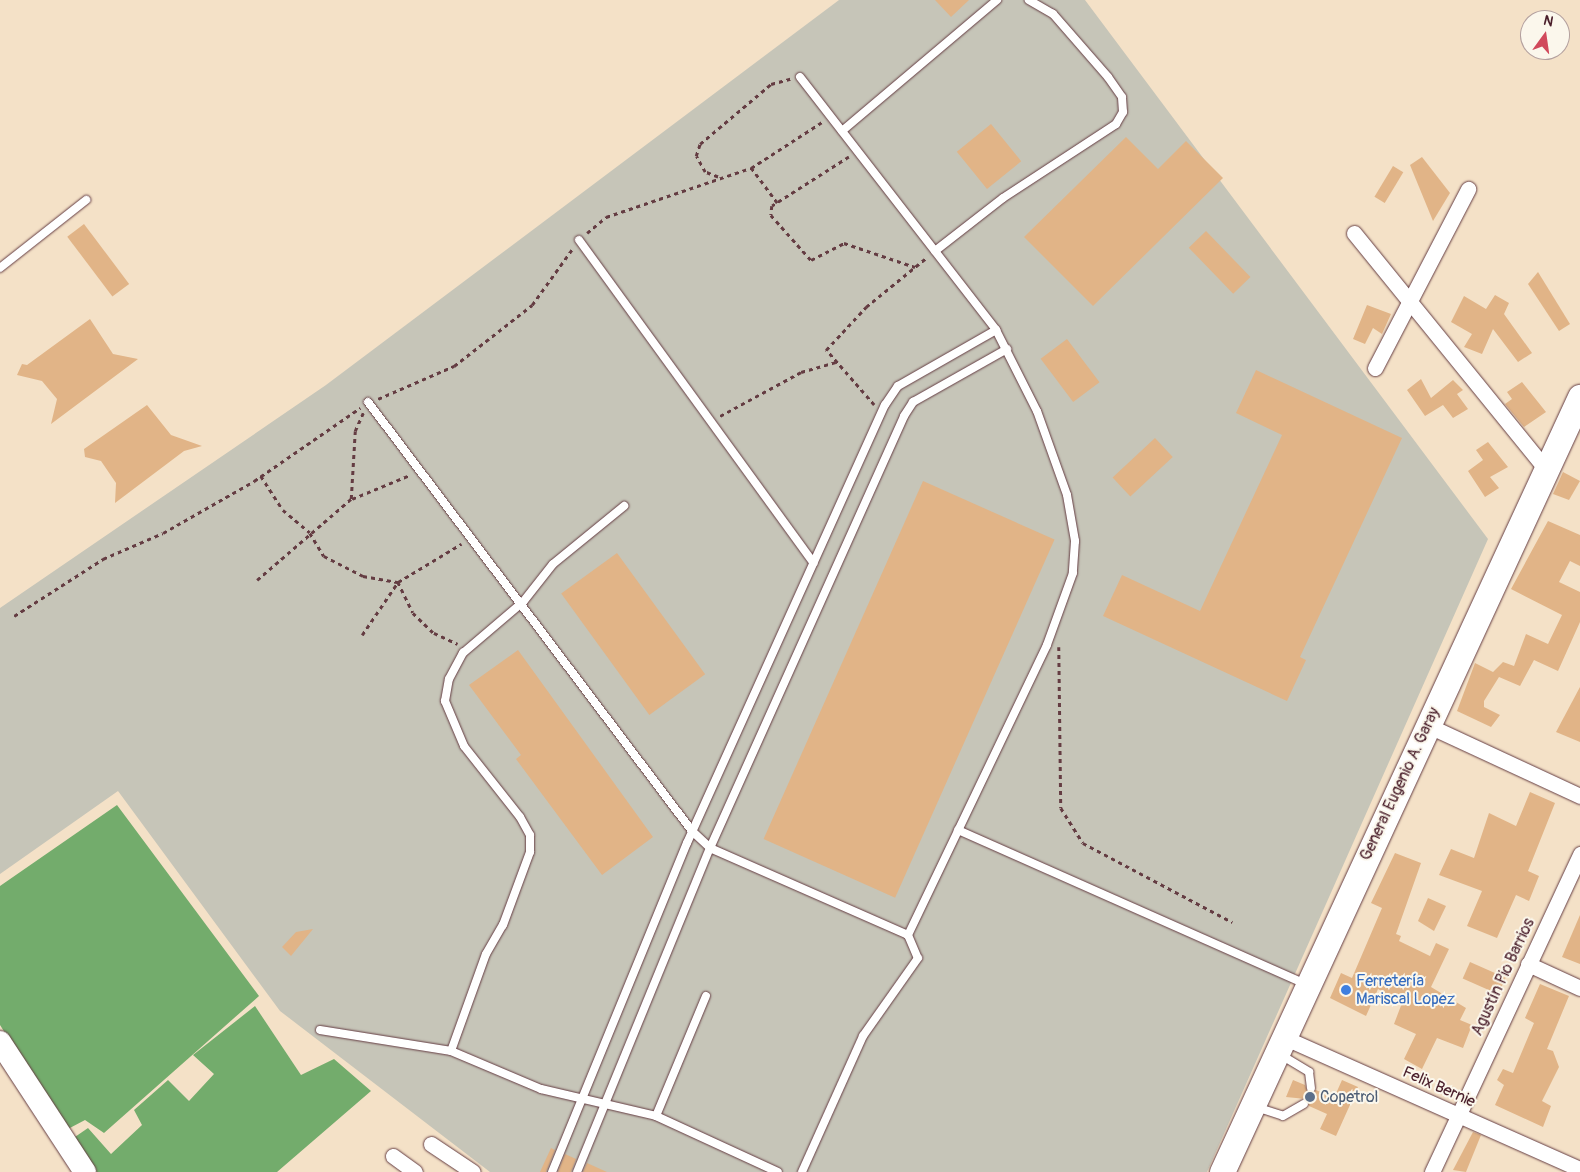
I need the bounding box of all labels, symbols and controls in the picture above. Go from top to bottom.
north arrow [1520,10,1570,60]
text: N [1542,12,1555,30]
street label: General Eugenio A. Garay [1356,704,1444,864]
street label: Agustín Pio Barrios [1467,915,1539,1039]
place label: Ferretería Mariscal Lopez [1356,971,1455,1009]
marker: Ferretería Mariscal Lopez [1340,984,1352,996]
street label: Felix Bernie [1400,1062,1478,1112]
place label: Copetrol [1320,1087,1378,1107]
marker: Copetrol [1304,1091,1316,1103]

